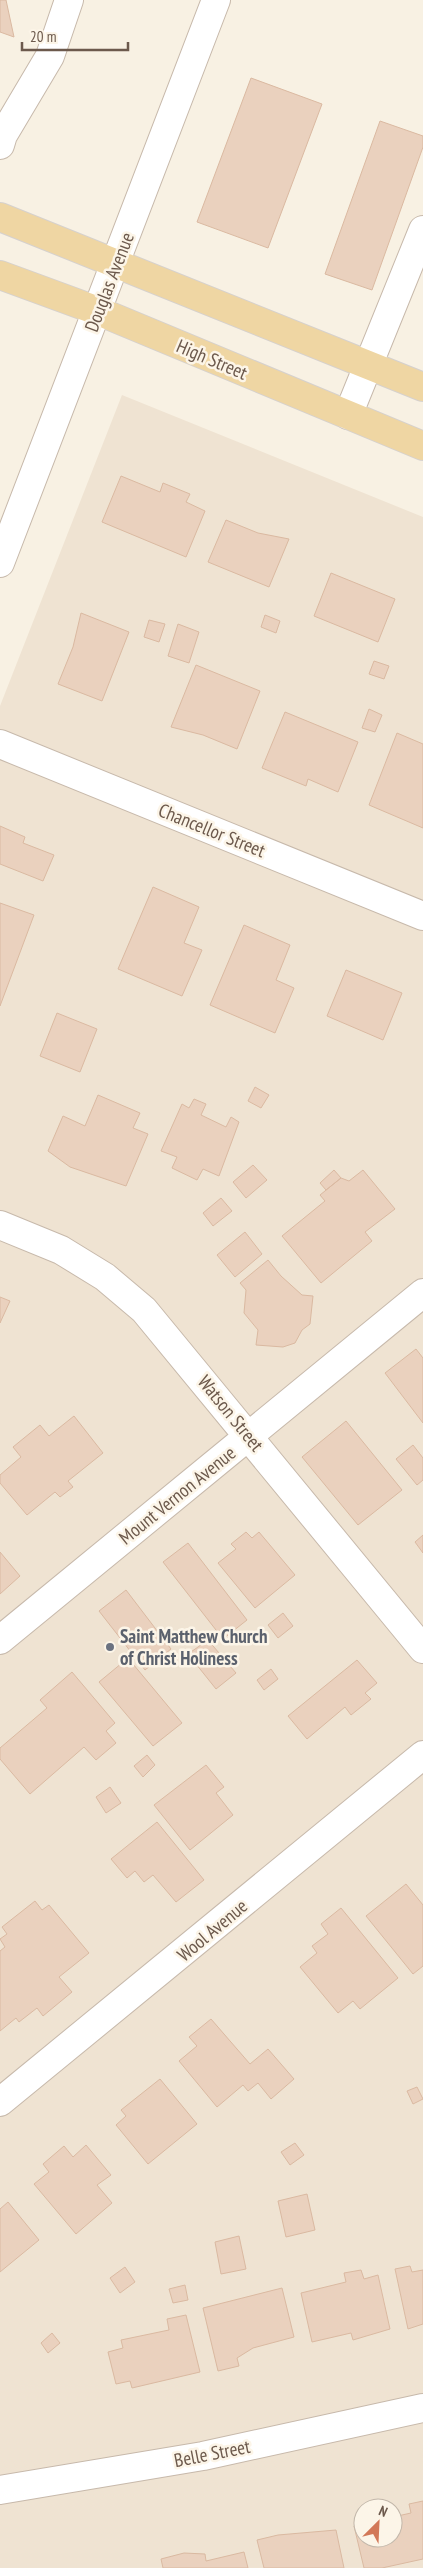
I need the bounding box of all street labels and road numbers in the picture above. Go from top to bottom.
street label: Douglas Avenue [79,229,139,335]
street label: High Street [173,333,252,385]
street label: Chancellor Street [155,798,270,863]
street label: Watson Street [193,1370,270,1457]
street label: Mount Vernon Avenue [114,1441,240,1549]
street label: Wool Avenue [172,1894,252,1966]
street label: Belle Street [172,2434,253,2472]

